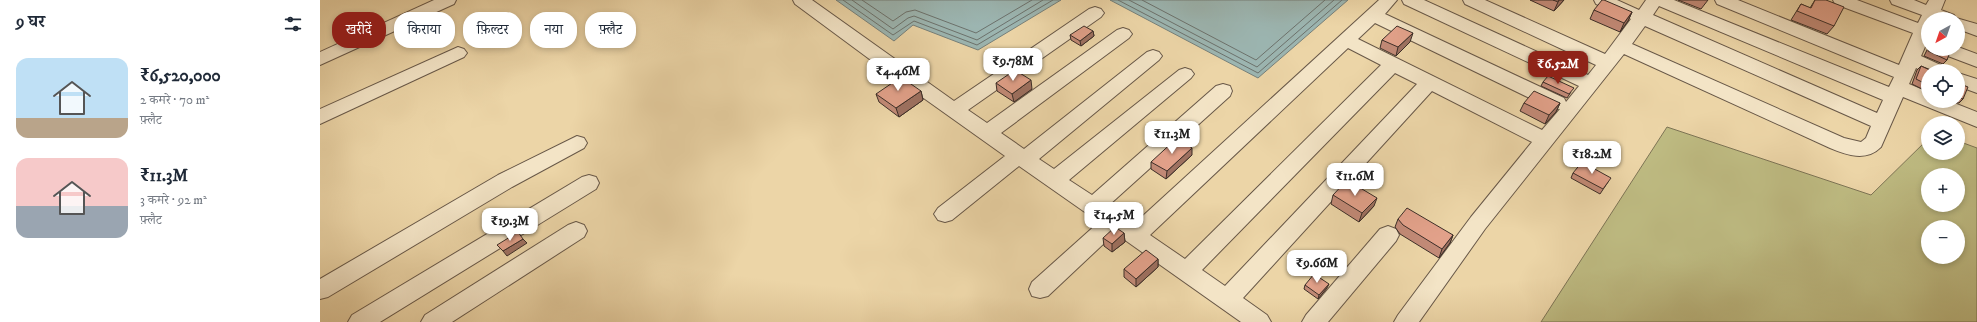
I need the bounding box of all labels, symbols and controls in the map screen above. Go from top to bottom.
text: 9 घर [16,11,45,33]
chip: खरीदें [332,12,386,48]
chip: किराया [394,12,455,48]
chip: फ़िल्टर [463,12,522,48]
chip: नया [530,12,577,48]
chip: फ़्लैट [585,12,636,48]
north arrow [1921,12,1965,56]
map controls [1921,12,1965,264]
icon: filters [282,13,304,35]
pin: ₹9.78M [980,48,1046,82]
pin: ₹6.52M [1525,51,1591,85]
text: ₹9.78M [992,53,1034,69]
text: ₹6.52M [1537,56,1579,72]
pin: ₹4.46M [865,58,931,92]
text: ₹4.46M [876,63,920,79]
button: locate [1921,64,1965,108]
text: ₹6,520,000 [140,65,221,87]
icon: home [48,74,96,122]
text: 2 कमरे · 70 m² [140,92,209,108]
text: फ़्लैट [140,112,162,128]
button: layers [1921,116,1965,160]
pin: ₹11.3M [1139,121,1205,155]
text: ₹11.3M [1154,126,1190,142]
pin: ₹18.2M [1559,141,1625,175]
text: ₹18.2M [1572,146,1612,162]
pin: ₹11.6M [1322,163,1388,197]
text: ₹11.3M [140,165,188,187]
text: ₹11.6M [1336,168,1374,184]
button: + [1921,168,1965,212]
icon: home [48,174,96,222]
text: 3 कमरे · 92 m² [140,192,207,208]
pin: ₹14.5M [1081,202,1147,236]
text: ₹14.5M [1093,207,1135,223]
pin: ₹19.3M [477,208,543,242]
text: फ़्लैट [140,212,162,228]
text: ₹19.3M [491,213,529,229]
button: − [1921,220,1965,264]
pin: ₹9.66M [1284,250,1350,284]
text: ₹9.66M [1296,255,1338,271]

